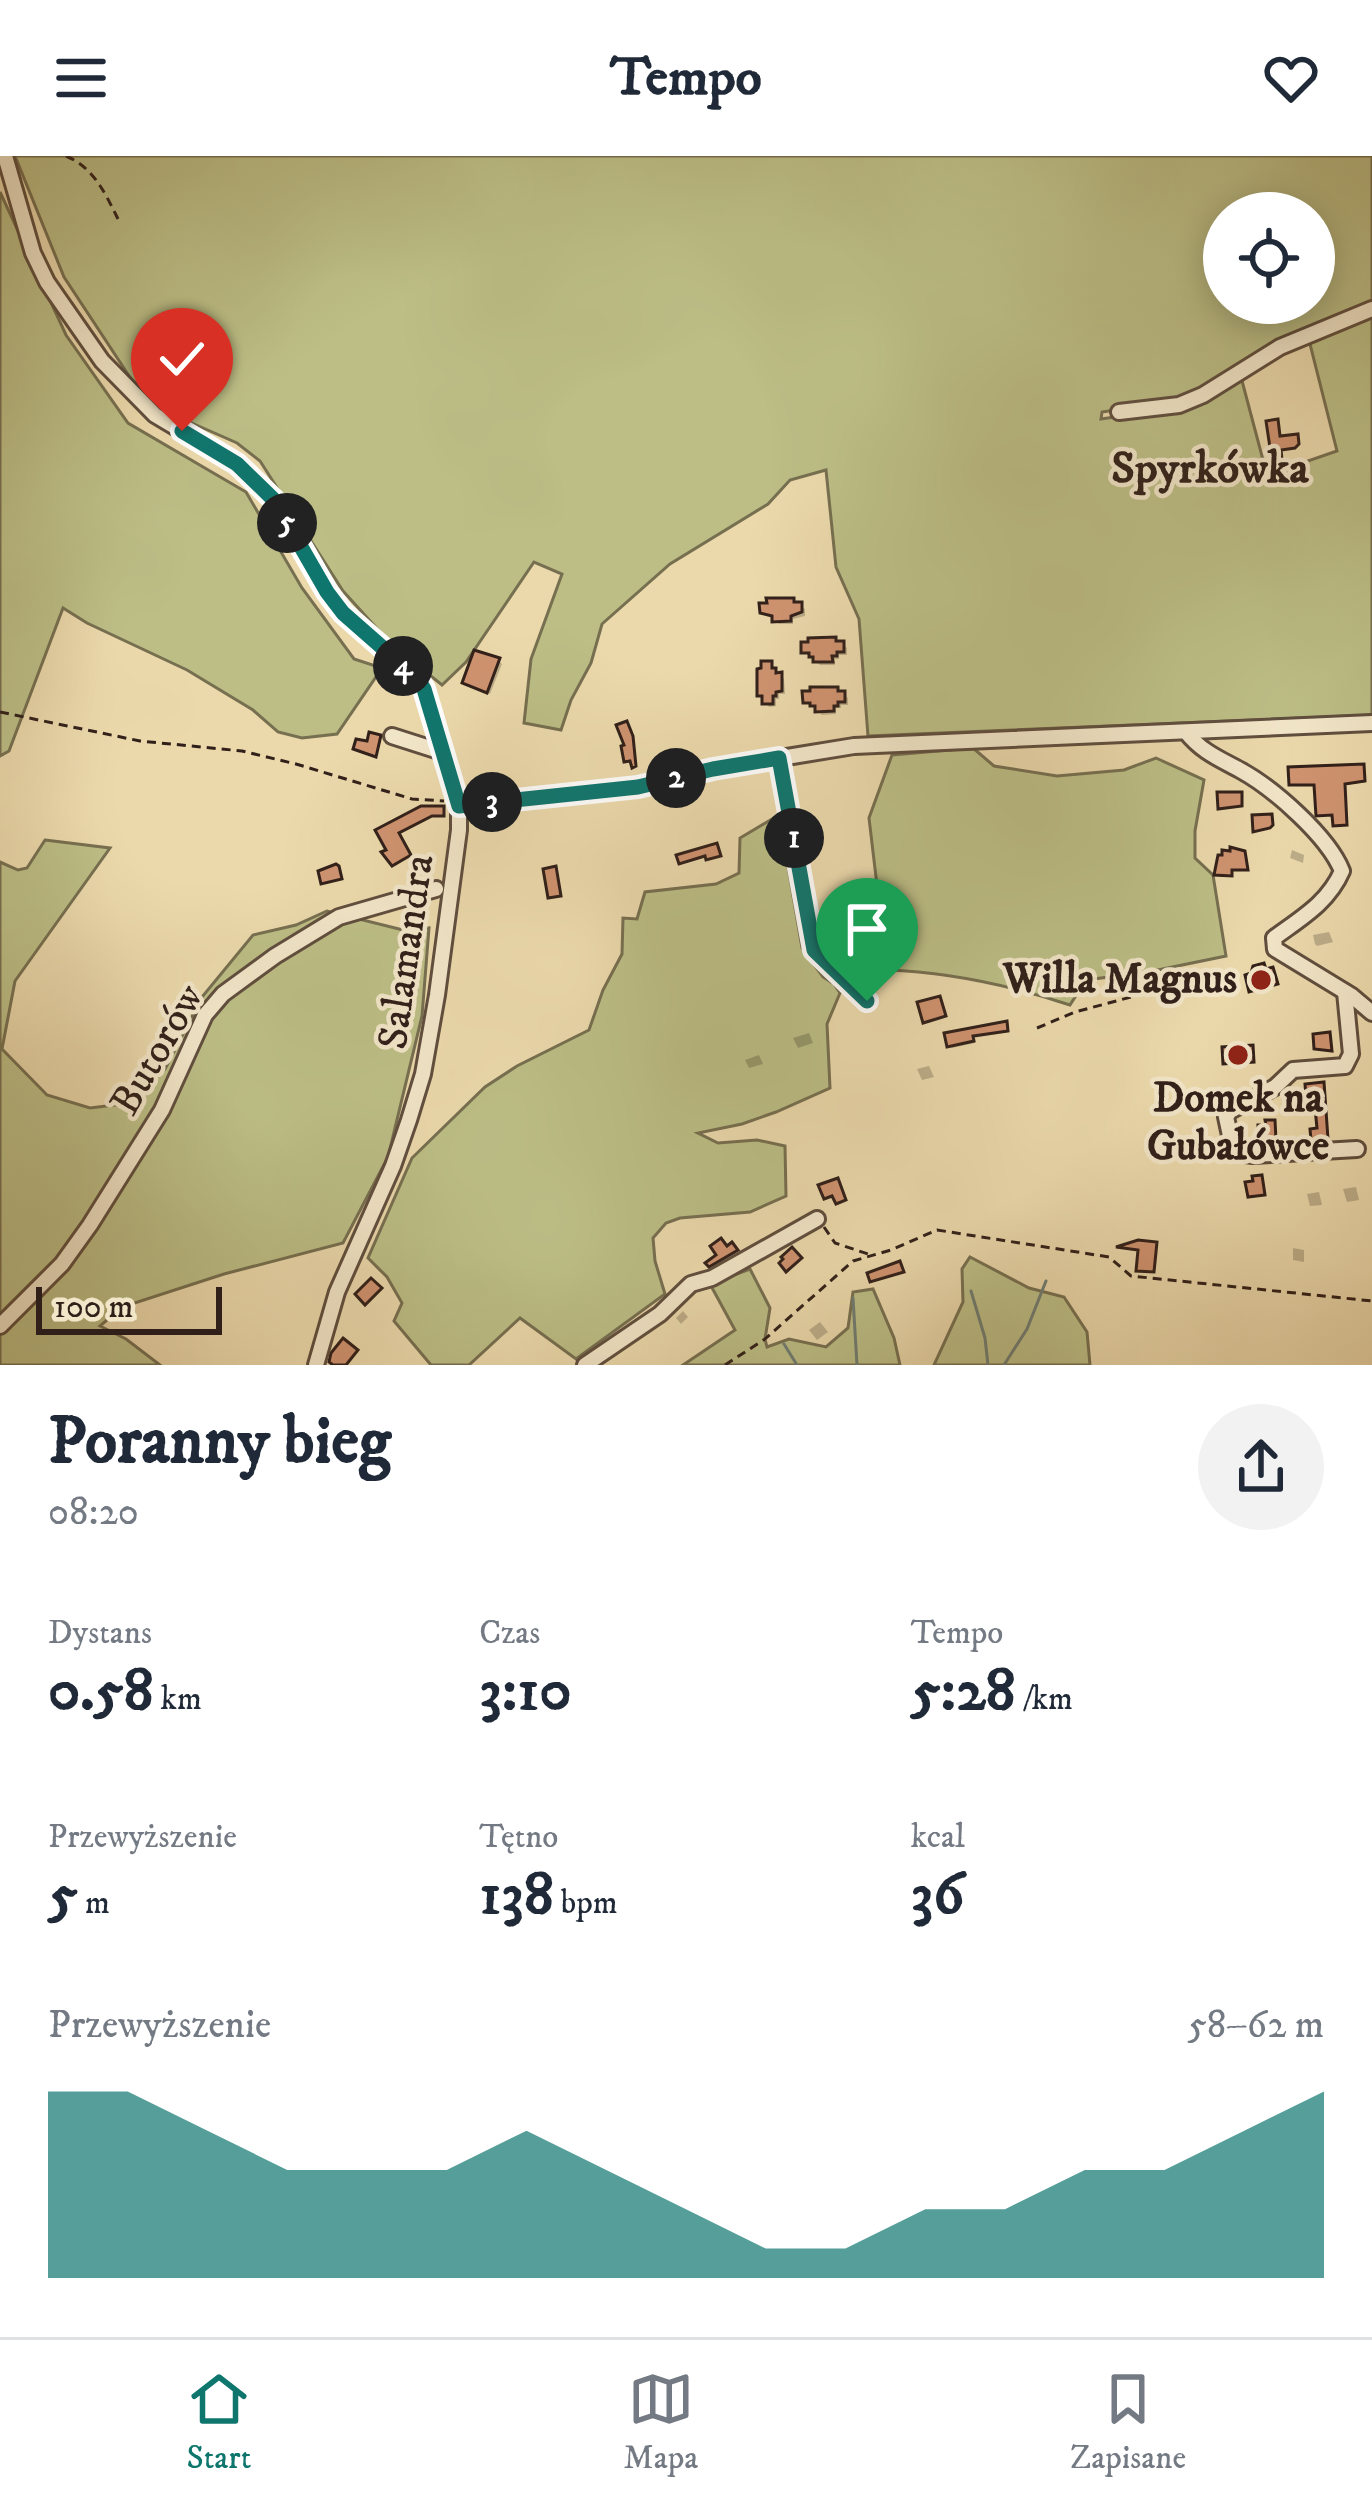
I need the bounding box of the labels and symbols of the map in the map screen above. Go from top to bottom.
pin [131,308,233,431]
district label: Spyrkówka [1111,441,1310,497]
pin: 5 [257,493,317,553]
pin: 4 [373,636,433,696]
pin: 2 [646,748,706,808]
pin: 3 [462,772,522,832]
pin: 1 [764,808,824,868]
street label: Salamandra [368,851,446,1053]
pin [816,878,918,1001]
place label: Willa Magnus [1002,954,1237,1006]
marker: Willa Magnus [1248,967,1274,993]
street label: Butorów [100,975,216,1125]
marker: Domek na Gubałówce [1225,1042,1251,1068]
place label: Domek na Gubałówce [1147,1073,1329,1173]
scale bar [36,1281,222,1334]

